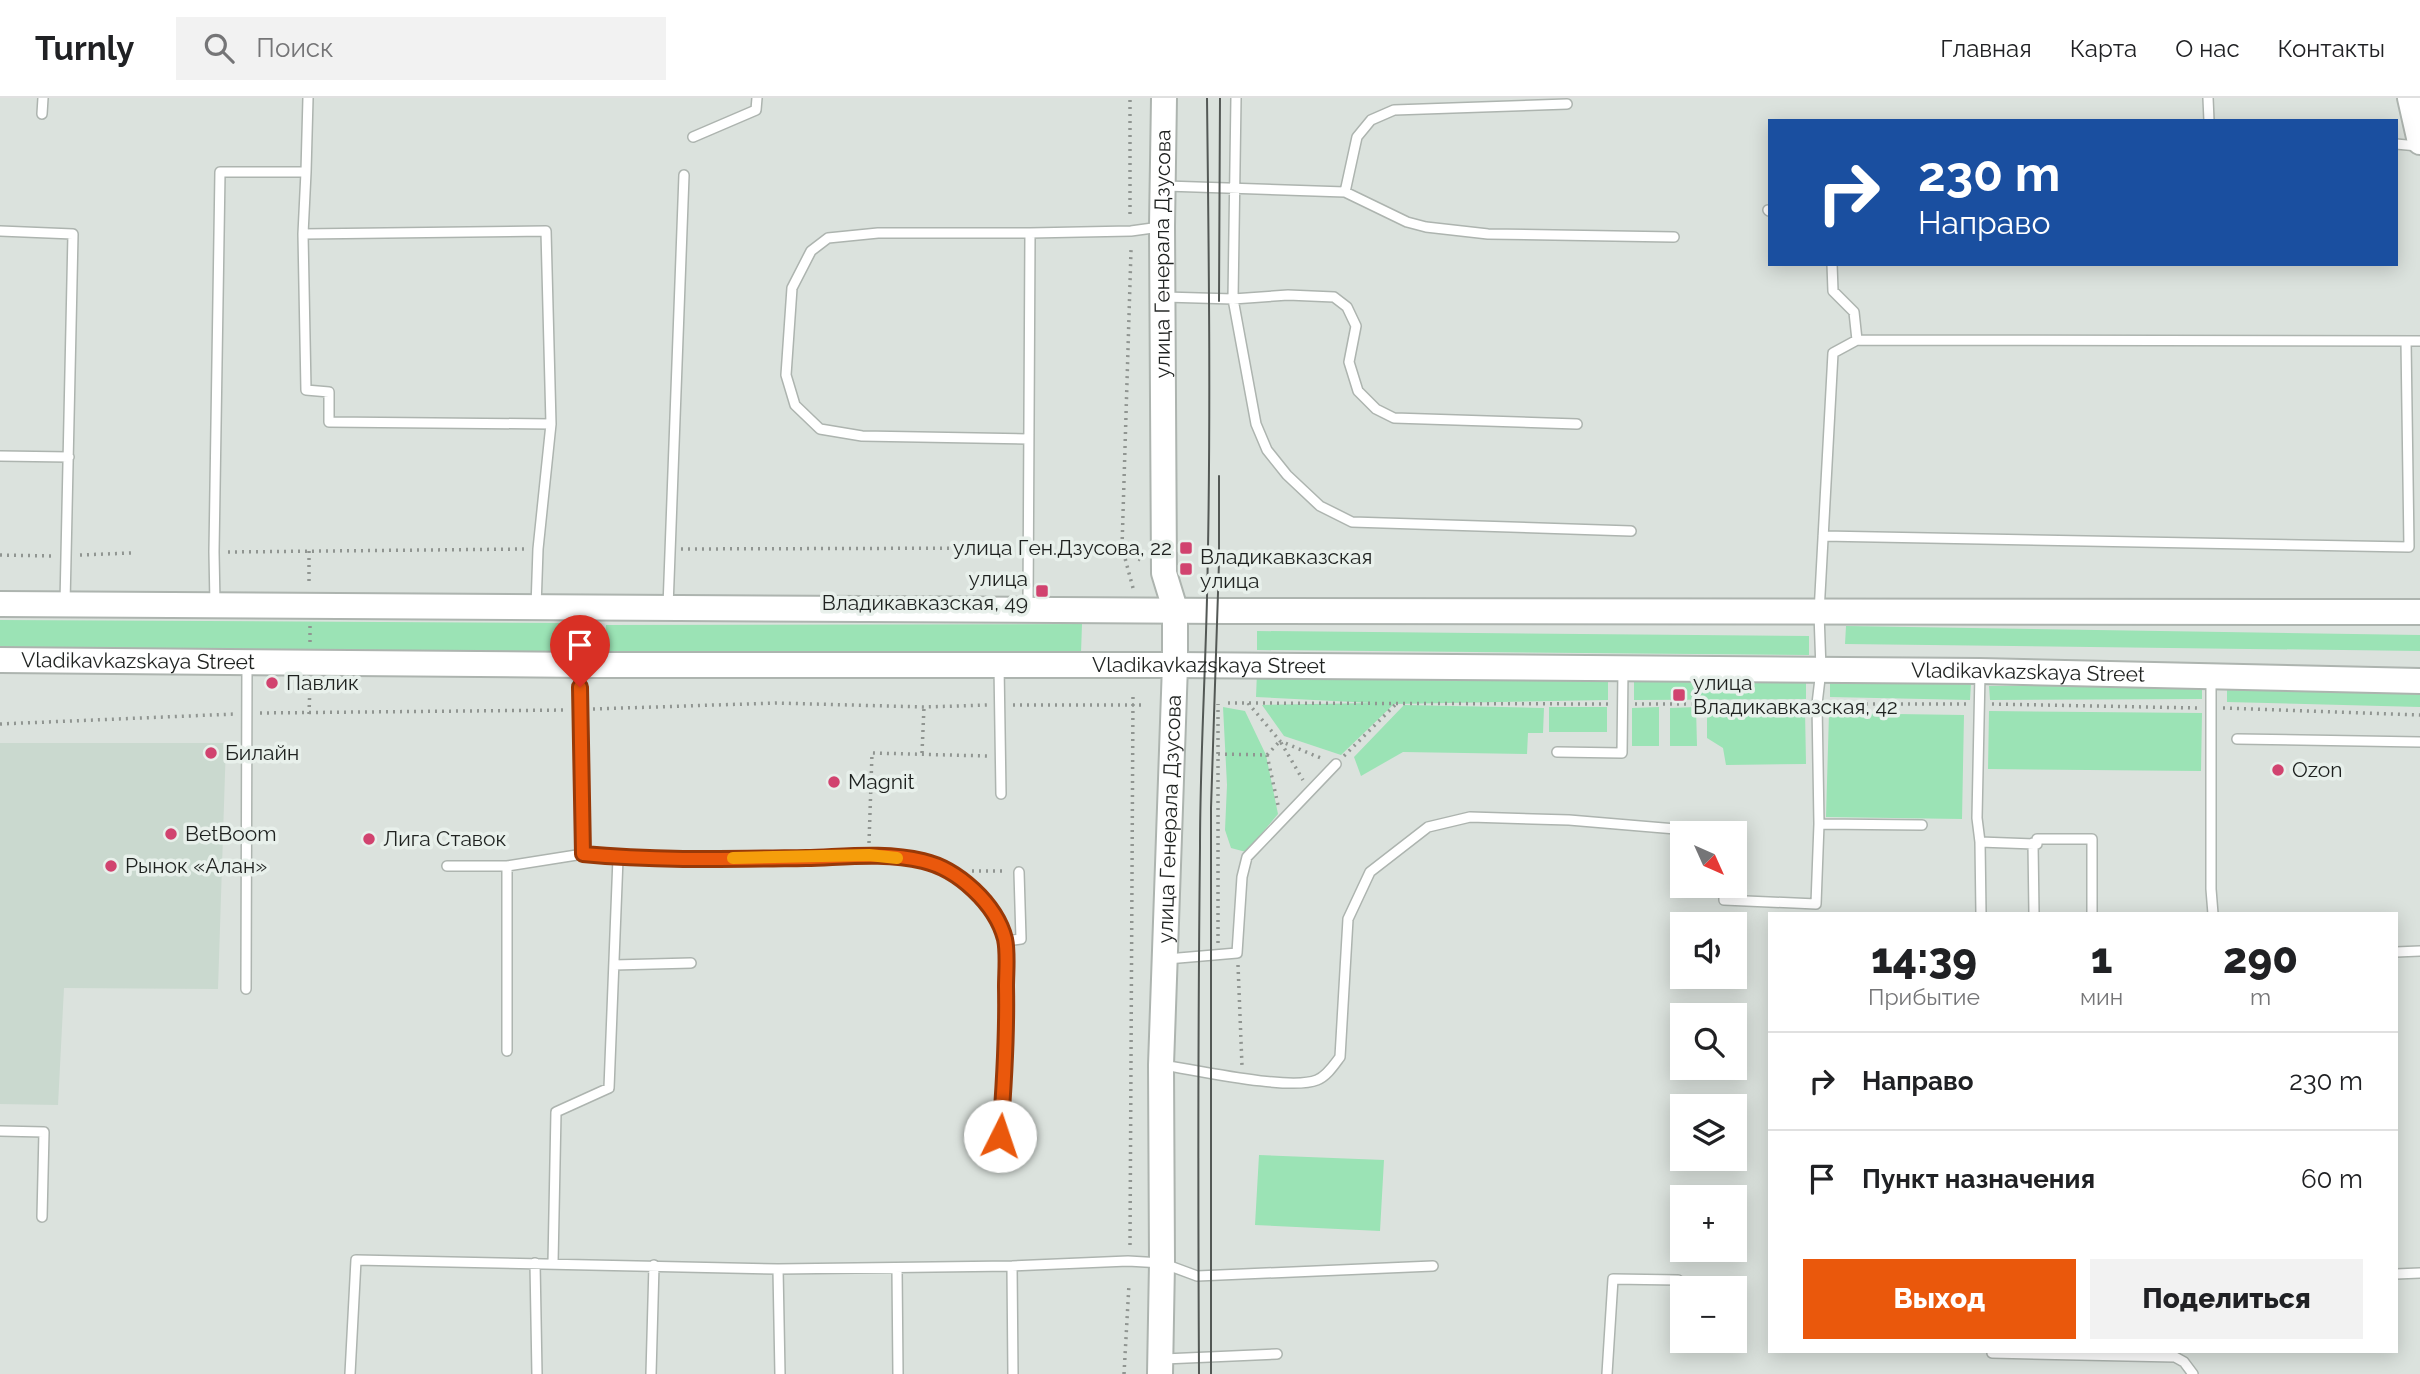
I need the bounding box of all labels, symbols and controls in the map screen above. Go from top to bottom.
search box [176,17,666,80]
text: Turnly [35,29,134,68]
icon: search [200,29,238,67]
text: Поиск [256,33,334,63]
text: Главная [1940,34,2032,63]
text: Карта [2070,34,2137,63]
text: О нас [2175,34,2240,63]
text: Контакты [2278,34,2385,63]
street label: улица Генерала Дзусова [1149,129,1176,378]
text: 230 m [1918,145,2060,202]
icon: right [1803,147,1894,238]
text: Направо [1918,204,2050,241]
place label: улица Ген.Дзусова, 22 [953,535,1172,560]
marker: улица Ген.Дзусова, 22 [1178,540,1194,556]
place label: Владикавказская улица [1200,544,1372,593]
marker: Владикавказская улица [1178,561,1194,577]
place label: улица Владикавказская, 49 [822,566,1028,615]
marker: улица Владикавказская, 49 [1034,583,1050,599]
pin [550,615,610,687]
icon: arrive [561,626,599,664]
street label: Vladikavkazskaya Street [21,647,255,674]
street label: Vladikavkazskaya Street [1092,652,1326,678]
street label: Vladikavkazskaya Street [1911,657,2145,687]
place label: Павлик [286,670,359,695]
place label: улица Владикавказская, 42 [1693,670,1898,719]
marker: Павлик [264,675,280,691]
marker: улица Владикавказская, 42 [1671,687,1687,703]
street label: улица Генерала Дзусова [1152,694,1186,944]
place label: Билайн [225,740,299,765]
marker: Билайн [203,745,219,761]
place label: Ozon [2292,757,2343,782]
marker: Ozon [2270,762,2286,778]
place label: Magnit [848,769,915,794]
marker: Magnit [826,774,842,790]
place label: BetBoom [185,821,277,846]
north arrow [1670,821,1746,898]
map controls [1670,821,1747,1353]
marker: BetBoom [163,826,179,842]
place label: Лига Ставок [383,826,507,851]
marker: Лига Ставок [361,831,377,847]
place label: Рынок «Алан» [125,853,267,878]
marker: Рынок «Алан» [103,858,119,874]
button: sound [1670,912,1747,989]
text: 14:39 [1871,934,1977,983]
text: 1 [2091,934,2112,983]
text: 290 [2223,934,2298,983]
text: Прибытие [1868,983,1980,1010]
text: мин [2080,983,2123,1010]
text: m [2250,983,2271,1010]
button: search [1670,1003,1747,1080]
icon: right [1803,1062,1841,1100]
text: Направо [1862,1066,1973,1096]
text: 230 m [2289,1066,2363,1096]
button: layers [1670,1094,1747,1171]
position arrow [963,1099,1037,1173]
icon: arrive [1803,1160,1841,1198]
text: Пункт назначения [1862,1164,2095,1194]
text: 60 m [2301,1164,2363,1194]
button: + [1670,1185,1747,1262]
button: Выход [1803,1259,2076,1339]
button: Поделиться [2090,1259,2363,1339]
button: − [1670,1276,1747,1353]

